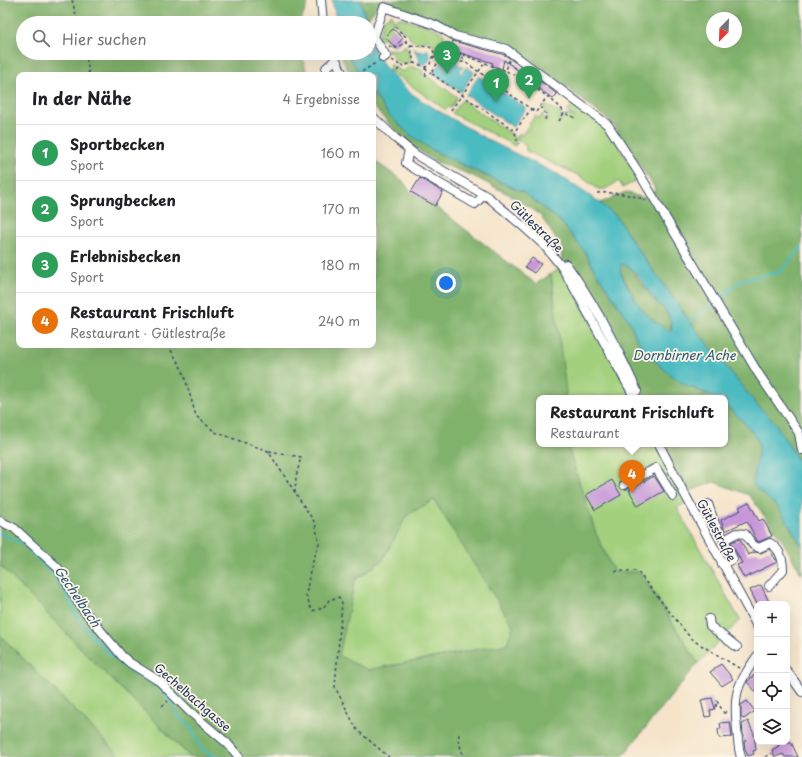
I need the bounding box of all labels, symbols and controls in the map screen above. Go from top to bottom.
north arrow [706,12,742,48]
search box [16,16,376,60]
icon: search [30,27,52,49]
text: Hier suchen [62,27,147,50]
pin: 3 [434,41,460,74]
pin: 2 [516,66,542,99]
pin: 1 [483,69,509,102]
text: In der Nähe [32,85,131,111]
text: 4 Ergebnisse [283,89,360,108]
text: Sportbecken [70,132,165,155]
text: 1 [42,143,48,162]
text: 160 m [321,143,360,162]
text: Sport [70,155,104,174]
text: Sprungbecken [70,188,176,211]
street label: Gütlestraße [506,196,568,256]
text: 2 [40,199,50,218]
text: 170 m [322,199,360,218]
text: Sport [70,211,104,230]
text: Erlebnisbecken [70,244,181,267]
text: 3 [41,255,49,274]
text: 180 m [321,255,360,274]
text: Sport [70,267,104,286]
your location [436,273,456,293]
text: Restaurant Frischluft [70,300,234,323]
text: 4 [41,311,49,330]
text: 240 m [318,311,360,330]
text: Restaurant · Gütlestraße [70,323,226,342]
water label: Dornbirner Ache [633,345,737,364]
popup [536,395,728,447]
text: Restaurant Frischluft [550,400,714,423]
text: Restaurant [550,423,619,442]
pin: 4 [619,460,645,493]
street label: Gütlestraße [693,496,741,564]
water label: Gechelbach [50,561,106,631]
map controls [754,601,790,745]
button: + [754,601,790,637]
button: − [754,637,790,673]
street label: Gechelbachgasse [151,659,235,735]
button: locate [754,673,790,709]
button: layers [754,709,790,745]

